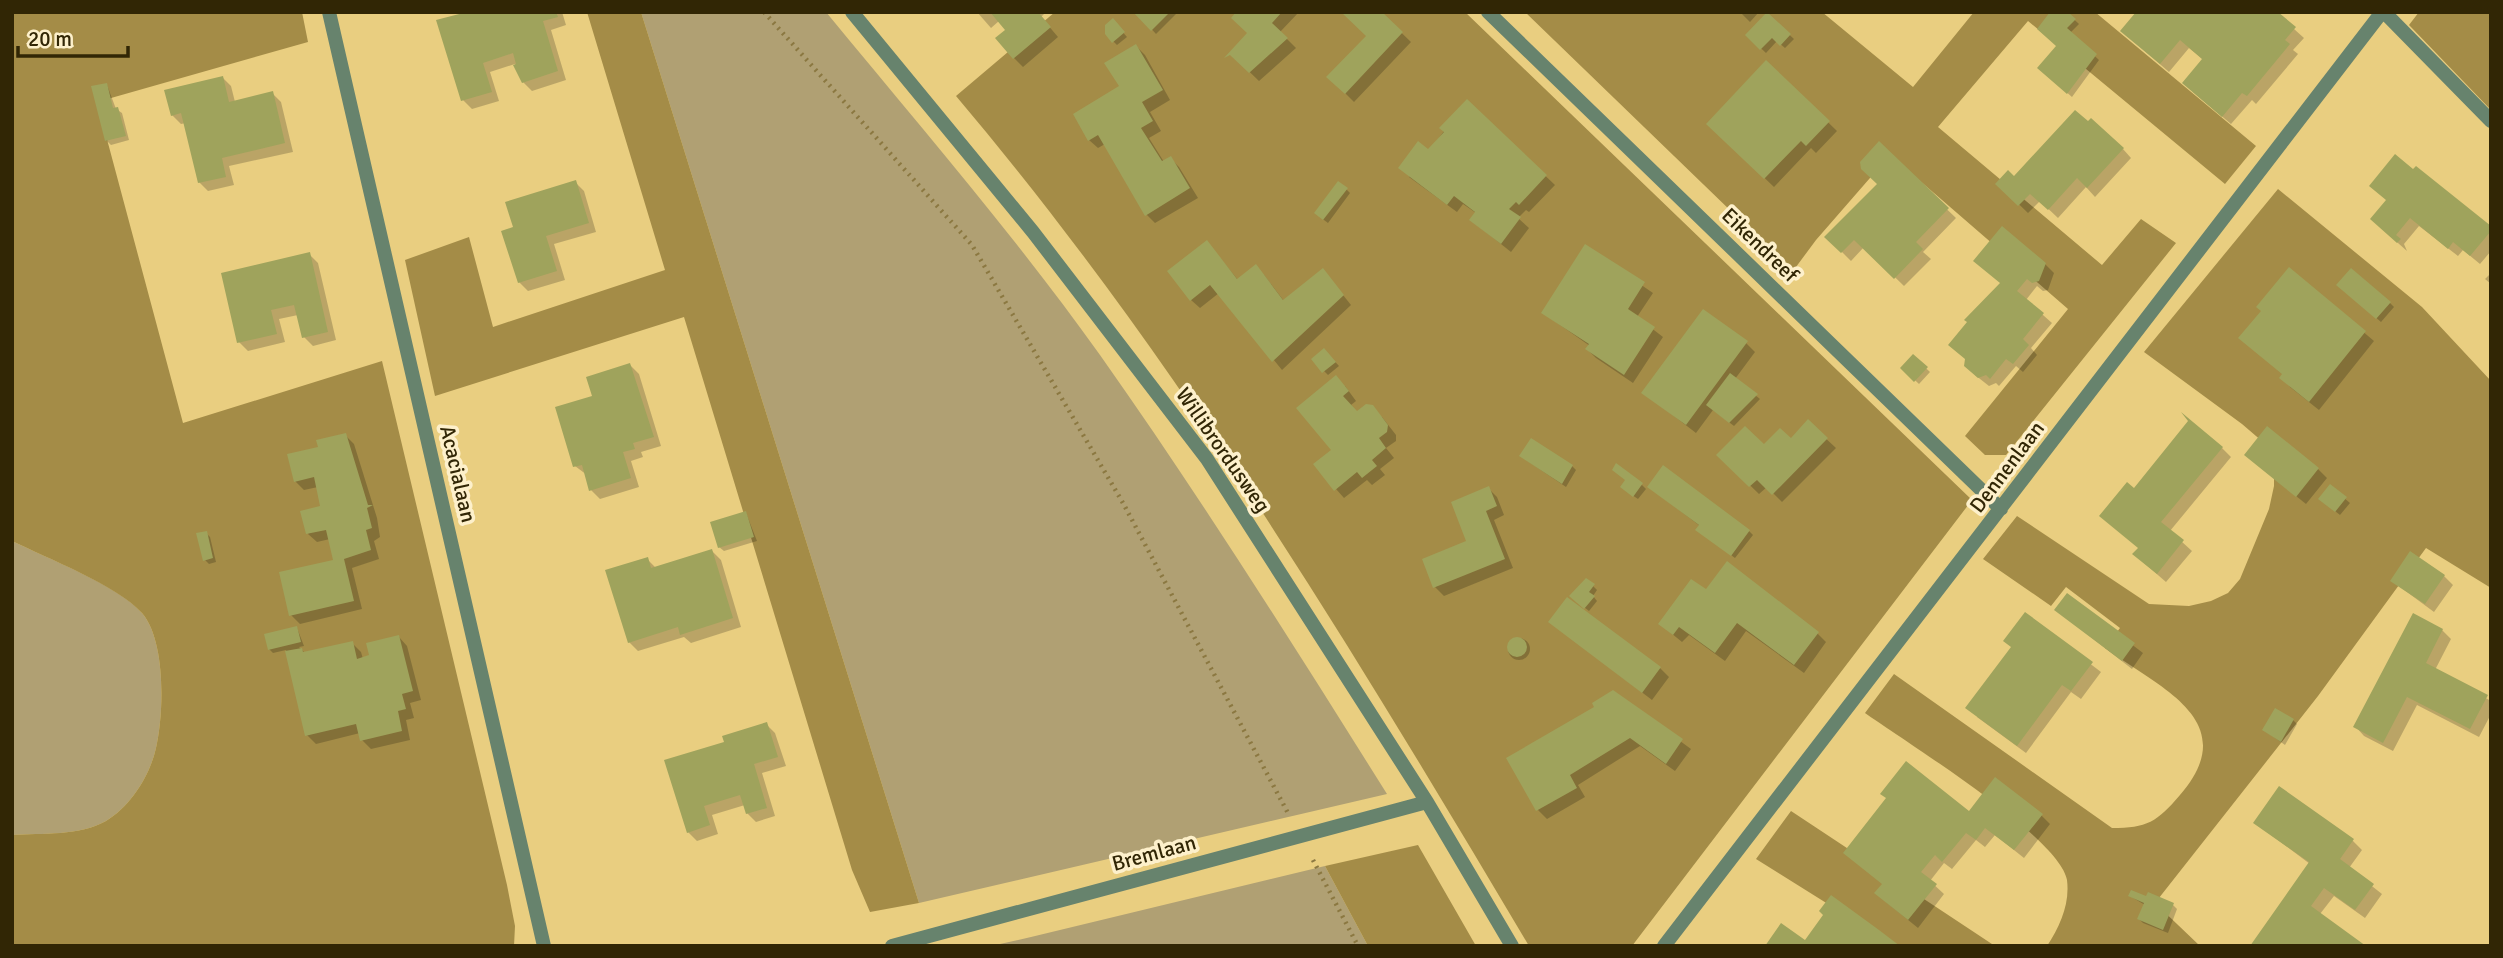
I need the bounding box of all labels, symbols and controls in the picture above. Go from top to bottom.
scale bar [18,14,128,58]
text: 20 m [28,26,72,52]
street label: Eikendreef [1716,202,1804,288]
street label: Willibrordusweg [1170,383,1276,517]
street label: Dennenlaan [1964,416,2050,518]
street label: Acacialaan [434,423,482,525]
street label: Bremlaan [1109,829,1199,877]

